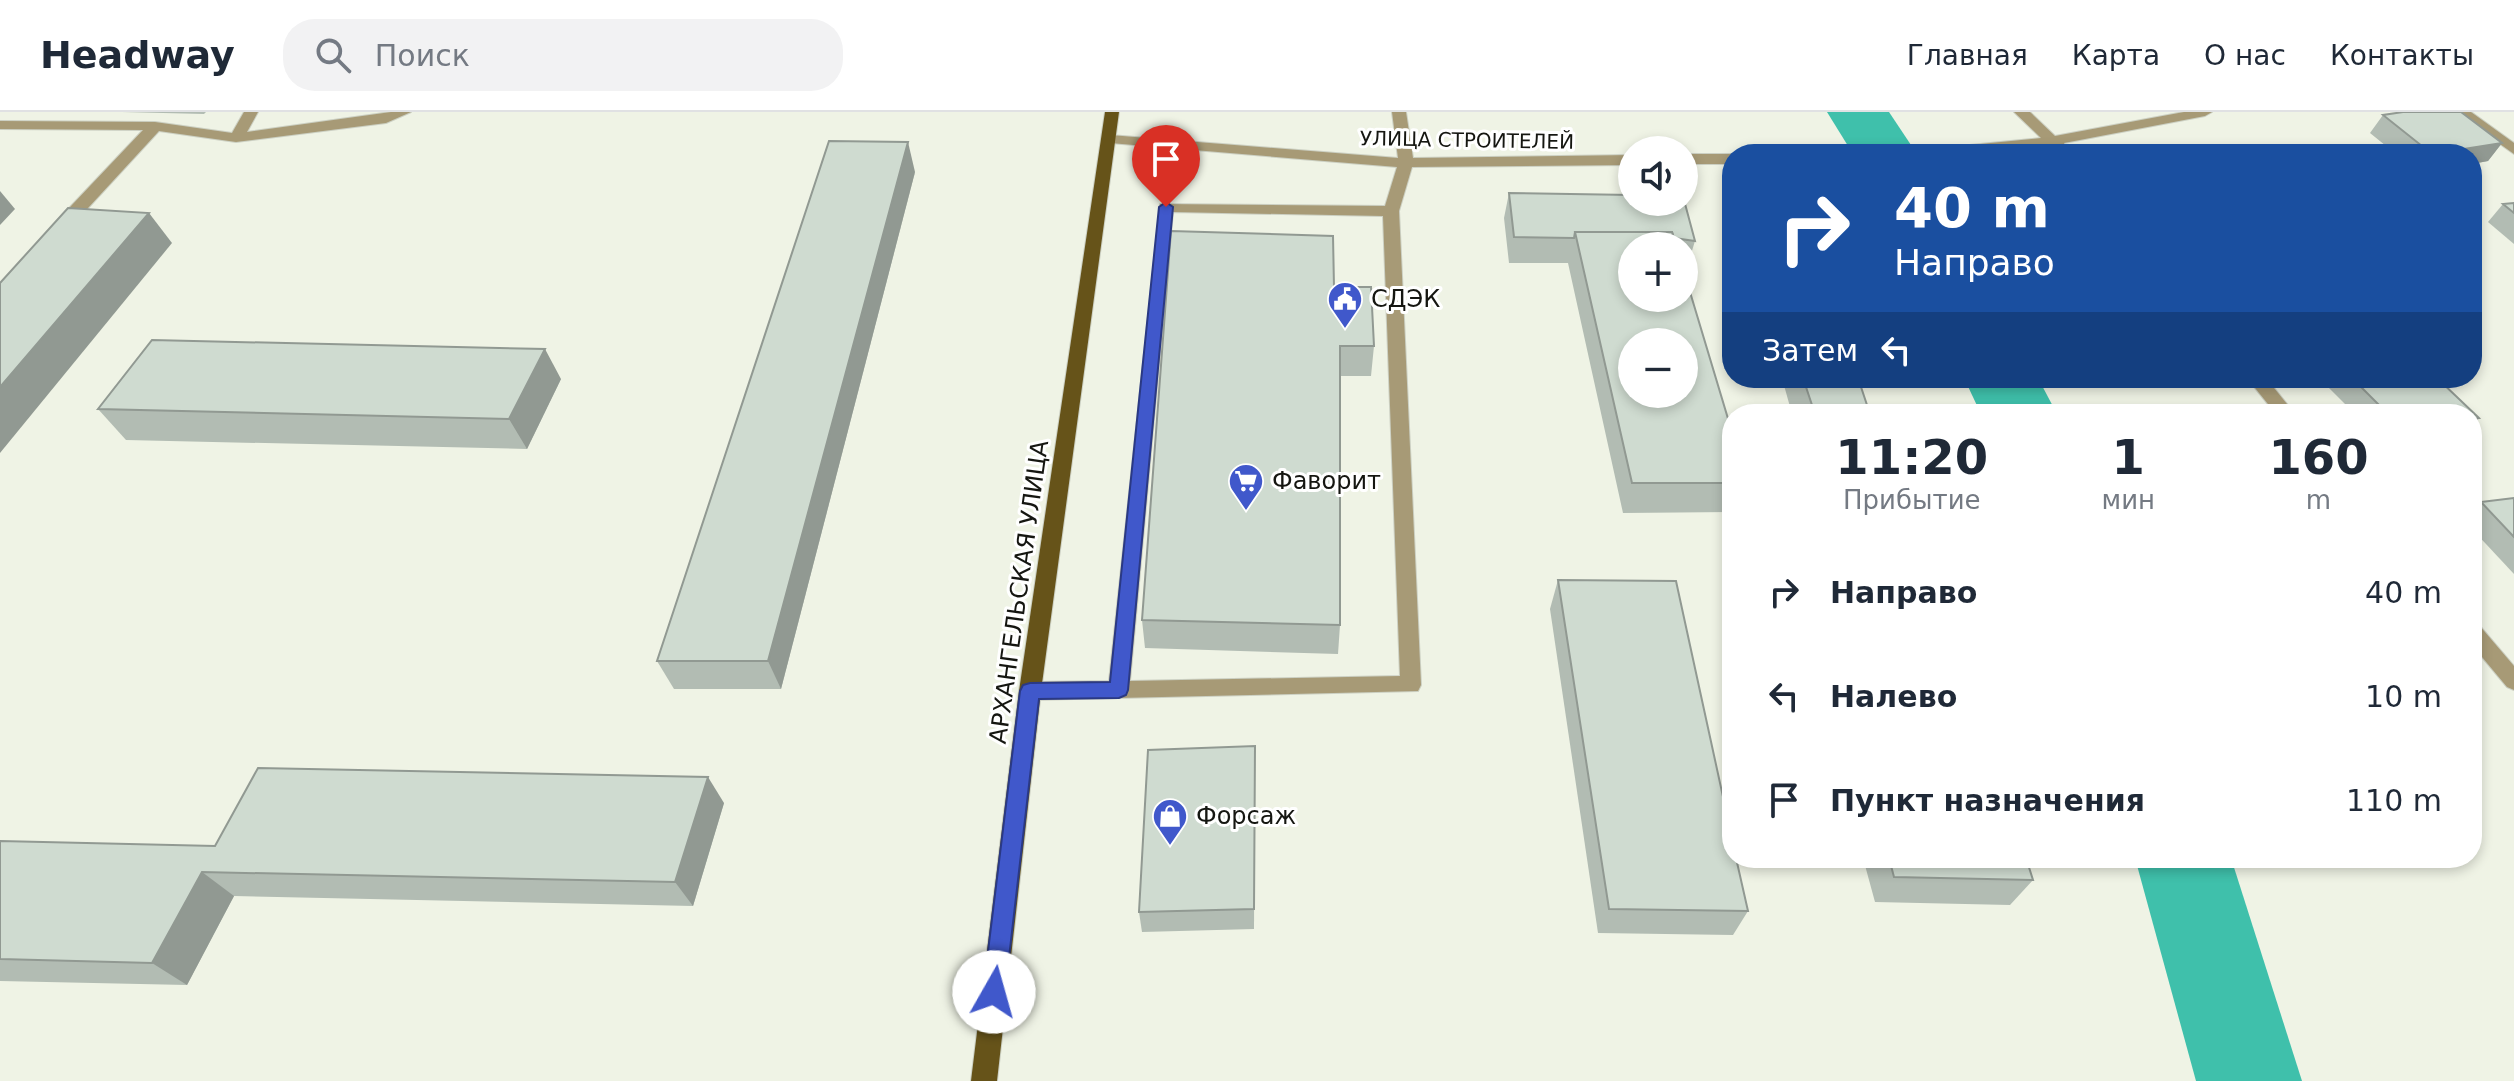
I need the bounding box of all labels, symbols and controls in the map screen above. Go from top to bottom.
search box [283,19,843,91]
text: Headway [40,33,235,77]
icon: search [311,33,355,77]
text: Поиск [375,38,470,73]
text: Главная [1907,39,2028,72]
text: Карта [2072,39,2160,72]
text: О нас [2204,39,2286,72]
text: Контакты [2330,39,2474,72]
pin [1132,125,1200,207]
street label: УЛИЦА СТРОИТЕЛЕЙ [1360,126,1574,154]
map controls [1618,136,1698,408]
button: sound [1618,136,1698,216]
icon: arrive [1144,137,1188,181]
text: 40 m [1894,175,2050,240]
icon: right [1762,176,1866,280]
button: + [1618,232,1698,312]
text: Направо [1894,242,2055,283]
public building icon: СДЭК [1326,280,1364,330]
place label: СДЭК [1371,285,1440,313]
button: − [1618,328,1698,408]
icon: left [1874,328,1918,372]
text: Затем [1762,333,1858,368]
text: 11:20 [1835,429,1988,485]
text: 1 [2112,429,2145,485]
text: 160 [2268,429,2369,485]
street label: АРХАНГЕЛЬСКАЯ УЛИЦА [984,438,1054,746]
supermarket icon: Фаворит [1227,462,1265,512]
place label: Фаворит [1272,467,1381,495]
text: Прибытие [1843,485,1981,515]
text: мин [2102,485,2155,515]
text: m [2306,485,2331,515]
icon: right [1762,570,1806,614]
text: Направо [1830,575,1977,610]
text: 40 m [2365,575,2442,610]
icon: left [1762,674,1806,718]
text: Налево [1830,679,1957,714]
text: 10 m [2365,679,2442,714]
icon: arrive [1762,778,1806,822]
text: Пункт назначения [1830,783,2145,818]
text: 110 m [2346,783,2442,818]
shop icon: Форсаж [1151,797,1189,847]
place label: Форсаж [1196,802,1296,830]
position arrow [952,950,1036,1034]

